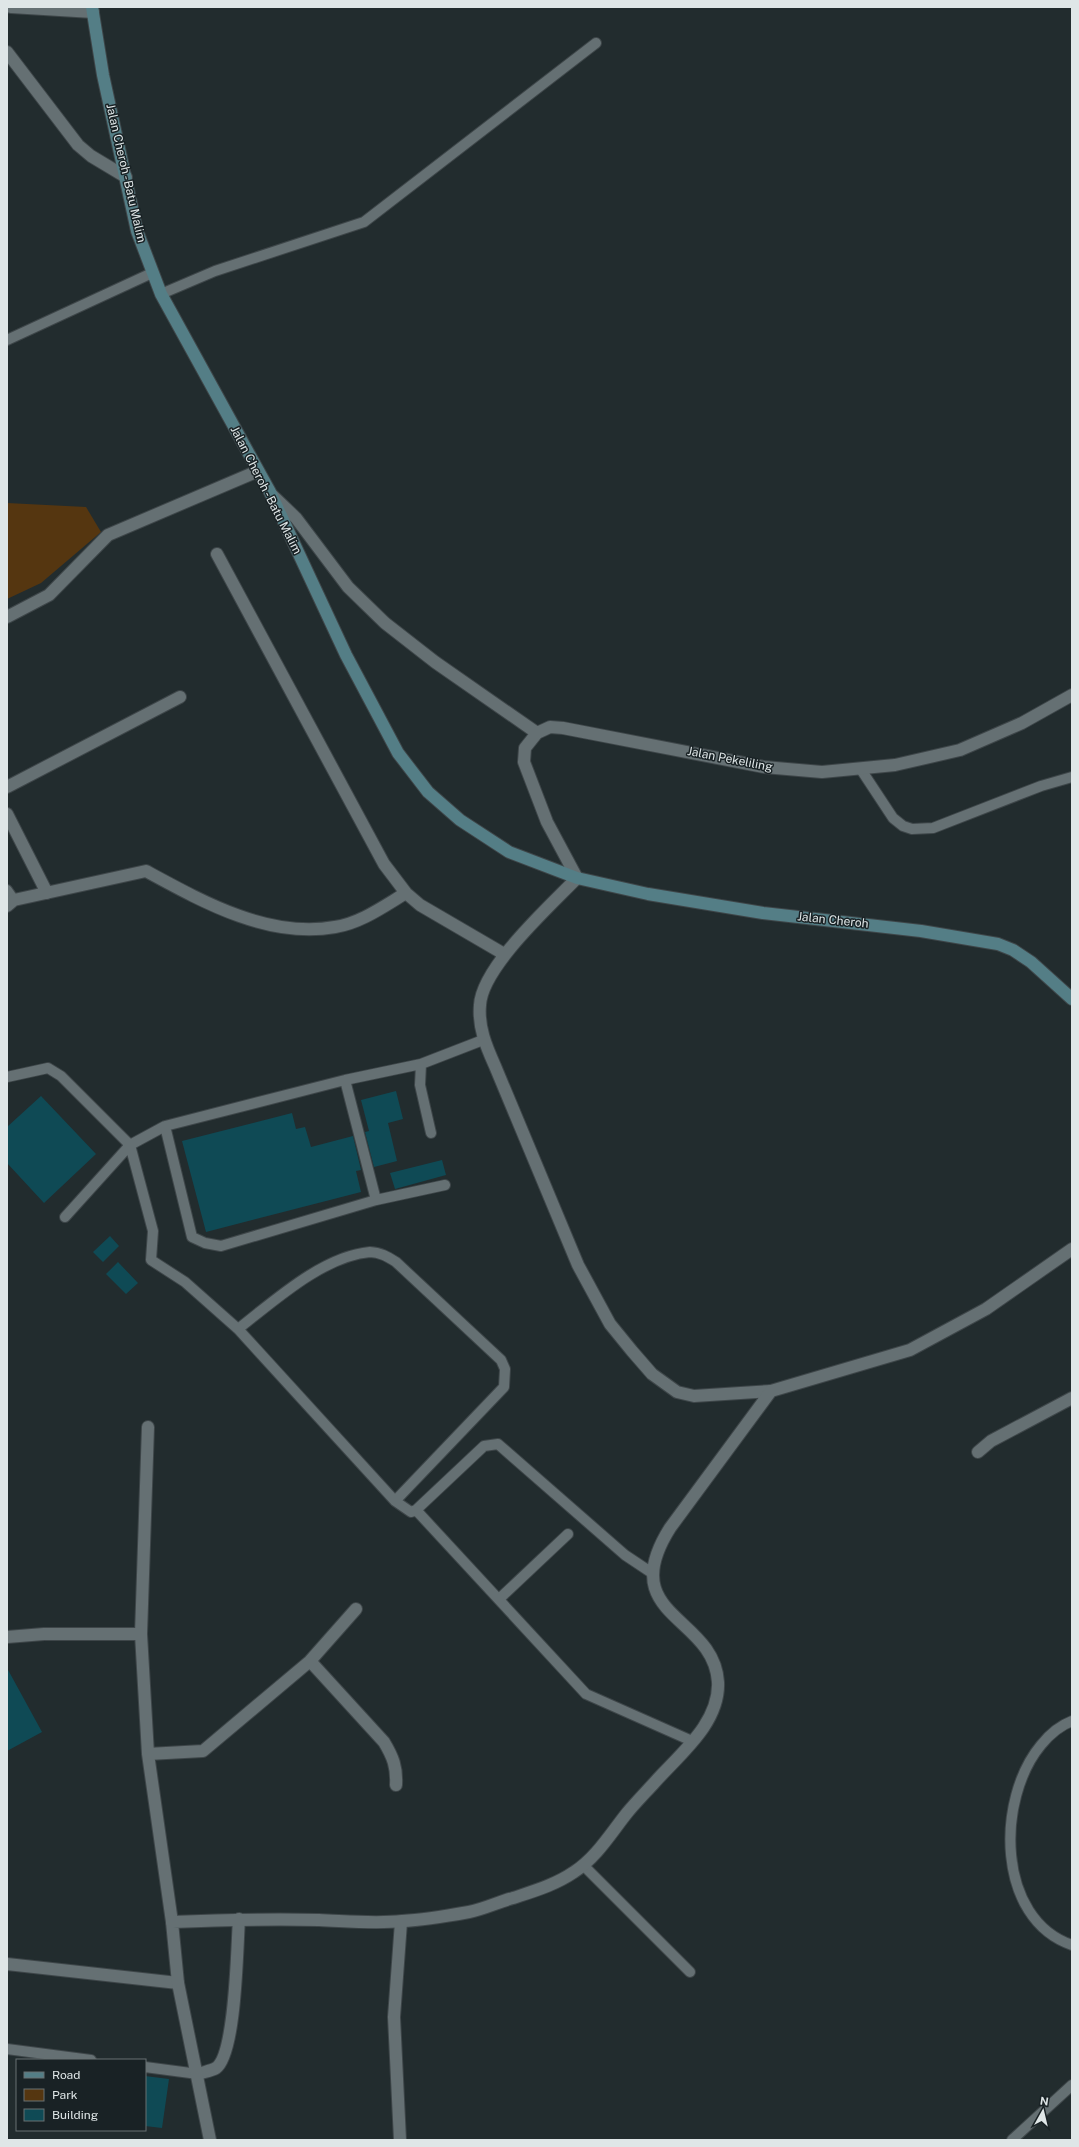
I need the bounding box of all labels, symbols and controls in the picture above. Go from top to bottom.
street label: Jalan Cheroh - Batu Malim [103,102,149,244]
street label: Jalan Cheroh - Batu Malim [228,424,304,556]
street label: Jalan Pekeliling [686,744,774,774]
street label: Jalan Cheroh [797,909,869,931]
legend [16,2059,146,2131]
text: Road [52,2068,80,2082]
text: Park [52,2088,78,2102]
north arrow [1023,2091,1063,2131]
text: N [1039,2095,1049,2108]
text: Building [52,2108,98,2122]

